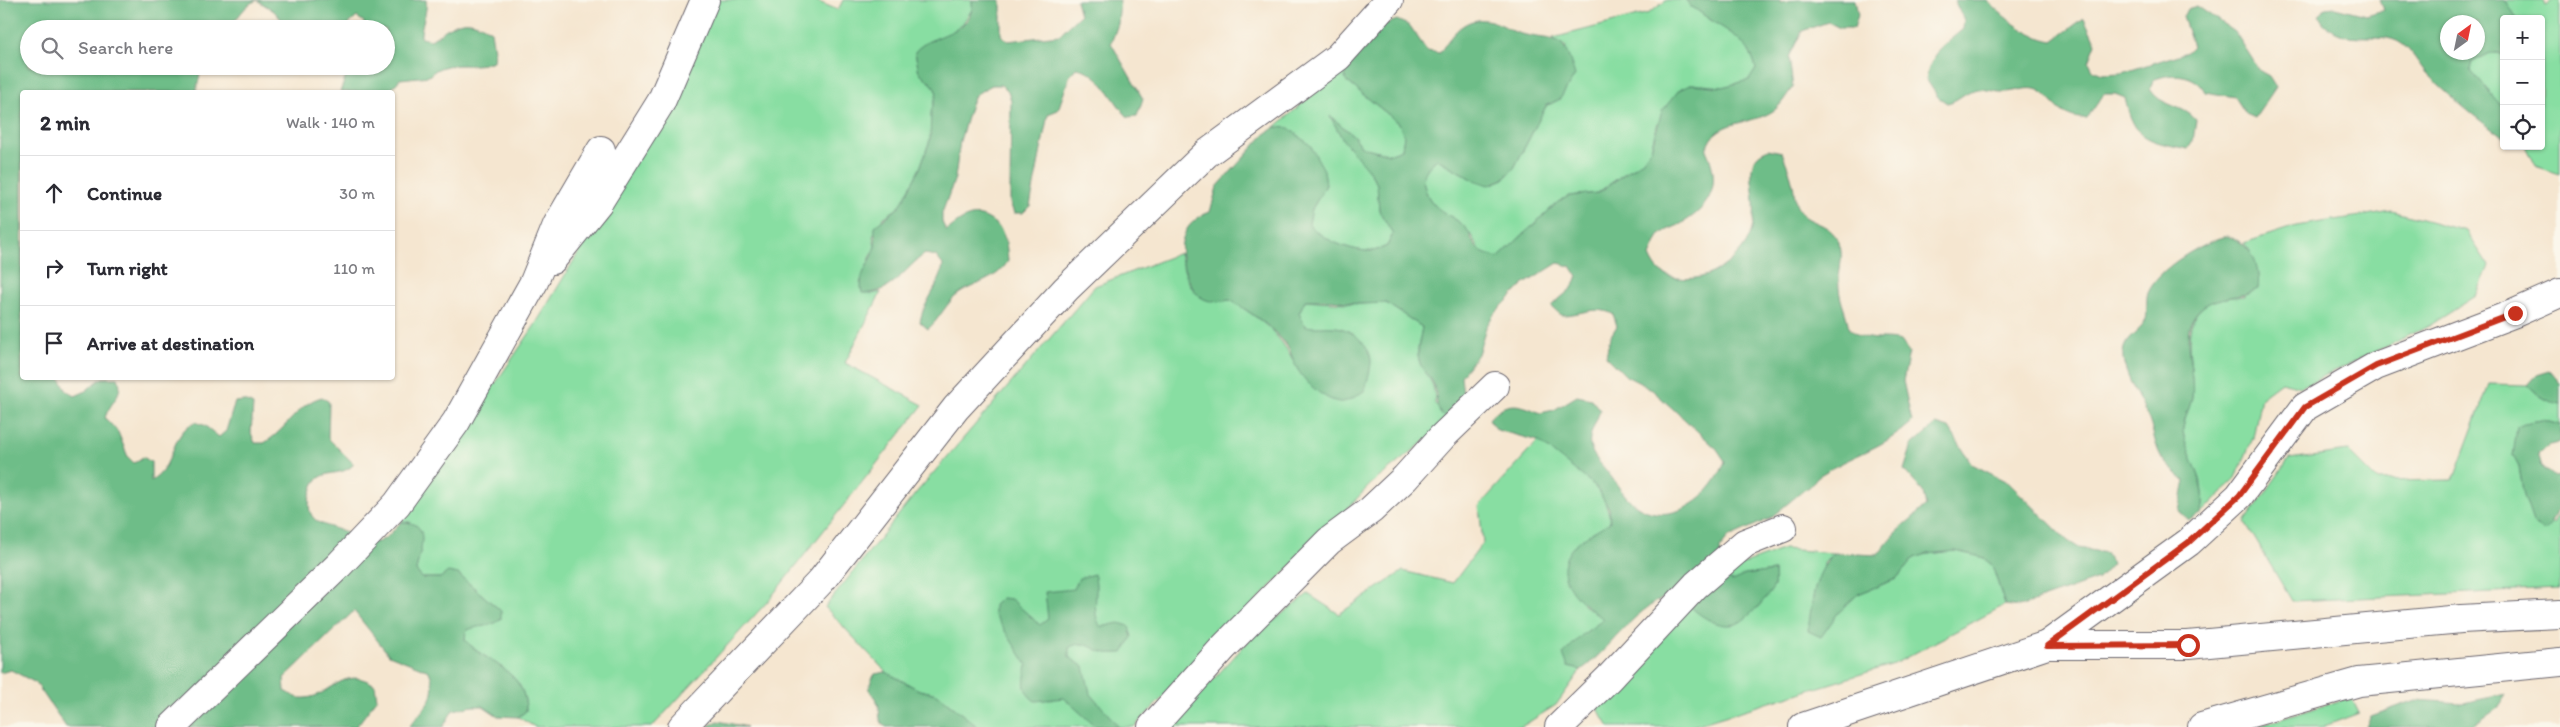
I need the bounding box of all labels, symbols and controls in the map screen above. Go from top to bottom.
north arrow [2440,15,2485,60]
map controls [2500,15,2545,150]
button: + [2500,15,2545,60]
search box [20,20,395,75]
icon: search [38,34,66,62]
text: Search here [78,36,173,59]
button: − [2500,60,2545,105]
button: locate [2500,105,2545,150]
text: 2 min [40,110,90,135]
text: Walk · 140 m [286,113,375,132]
icon: ahead [40,179,68,207]
text: Continue [87,182,162,205]
text: 30 m [339,184,375,203]
icon: right [40,254,68,282]
text: Turn right [87,257,168,280]
text: 110 m [333,259,375,278]
route end [2504,302,2527,325]
icon: arrive [40,329,68,357]
text: Arrive at destination [87,332,254,355]
route start [2177,634,2200,657]

